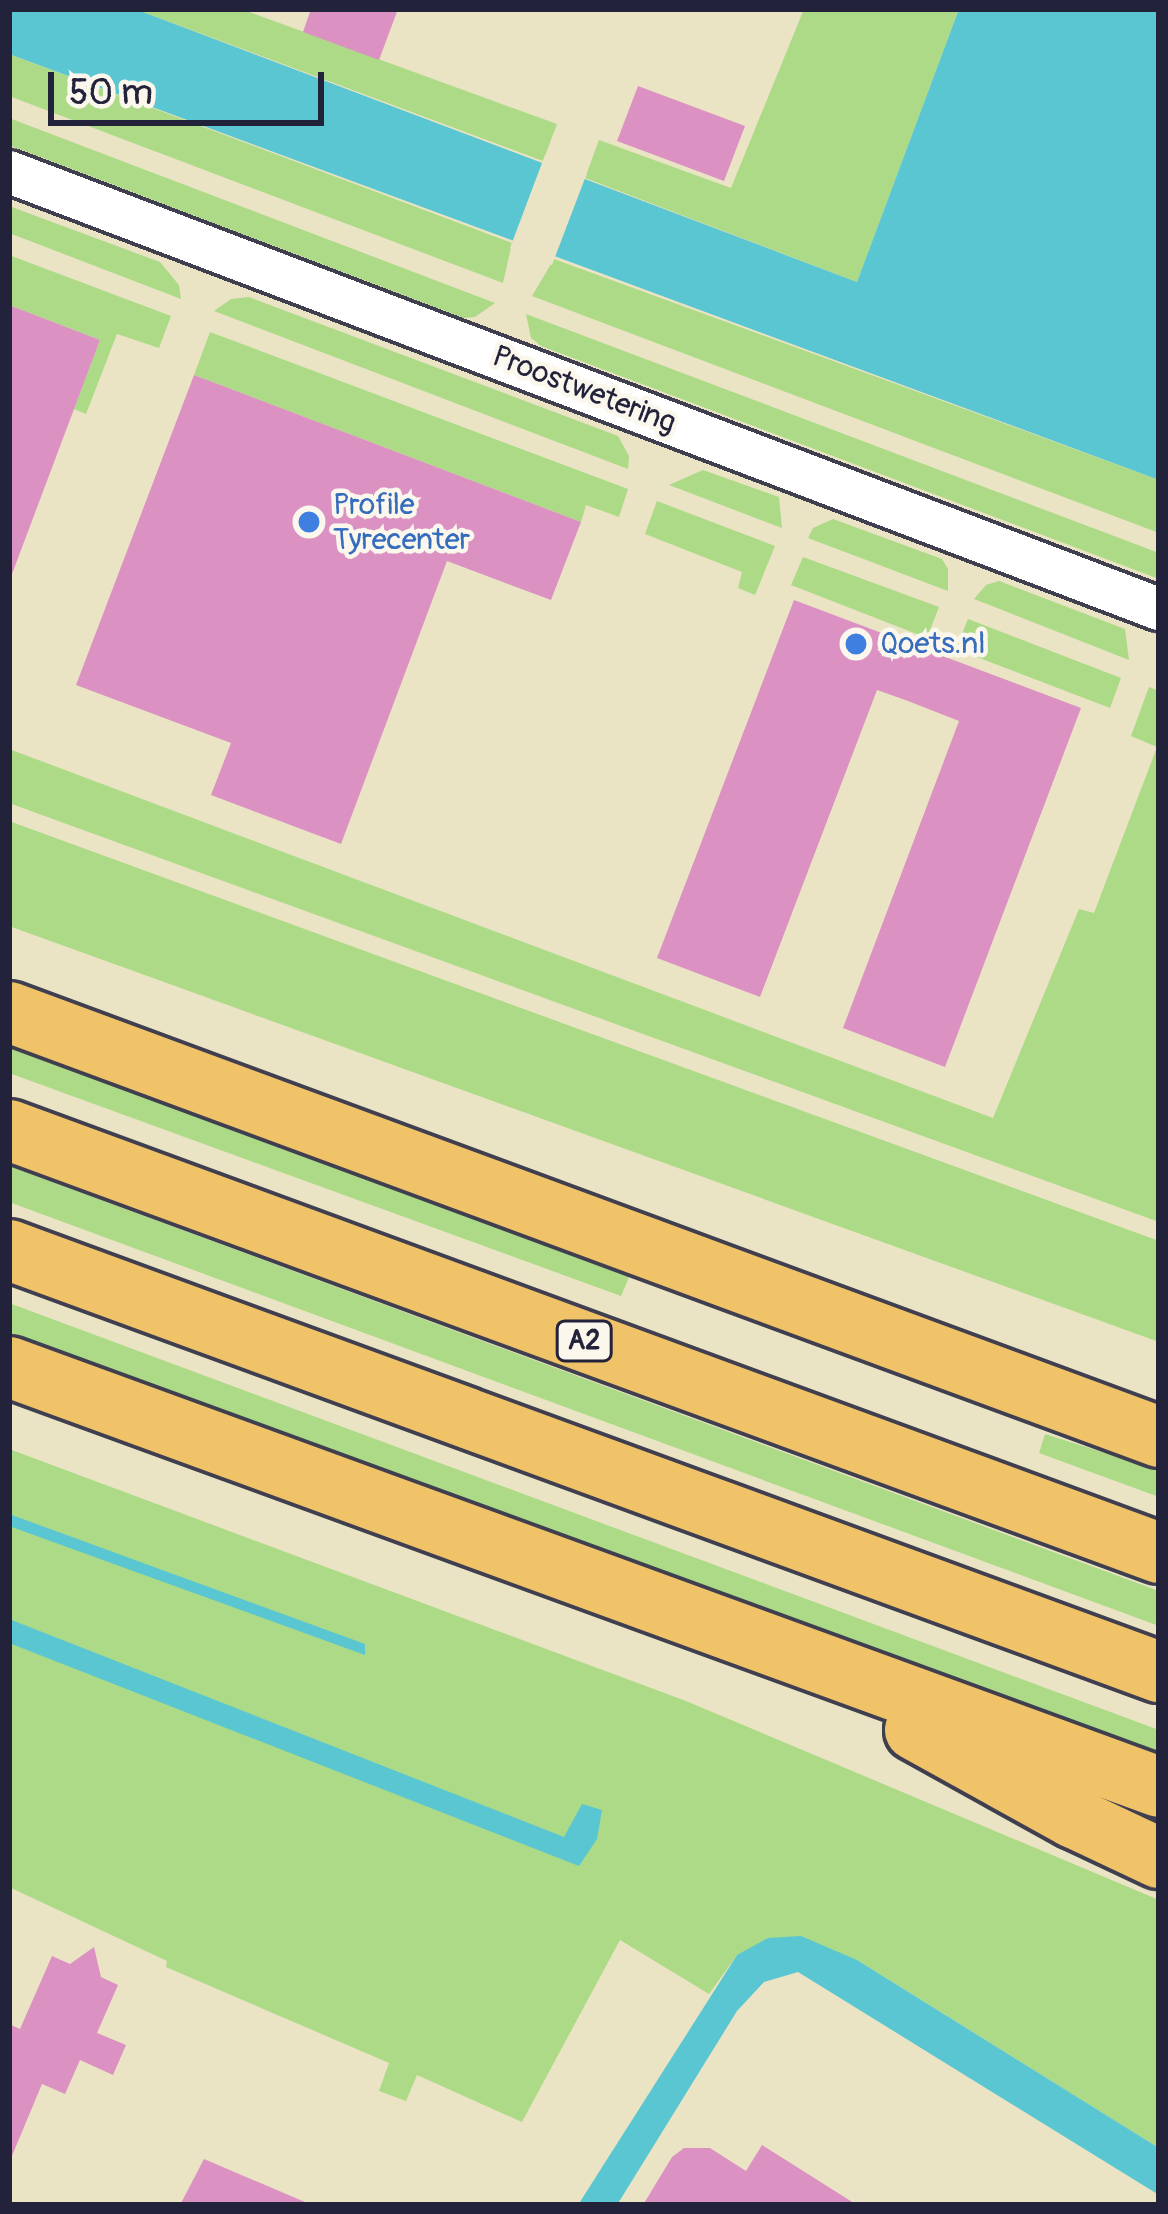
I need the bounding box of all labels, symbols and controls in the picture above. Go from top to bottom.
scale bar [54,48,330,122]
text: 50 m [69,70,153,115]
street label: Proostwetering [487,339,681,441]
place label: Profile Tyrecenter [333,487,470,558]
marker: Profile Tyrecenter [296,509,322,535]
place label: Qoets.nl [880,626,985,662]
marker: Qoets.nl [843,631,869,657]
road number: A2 [554,1320,614,1362]

